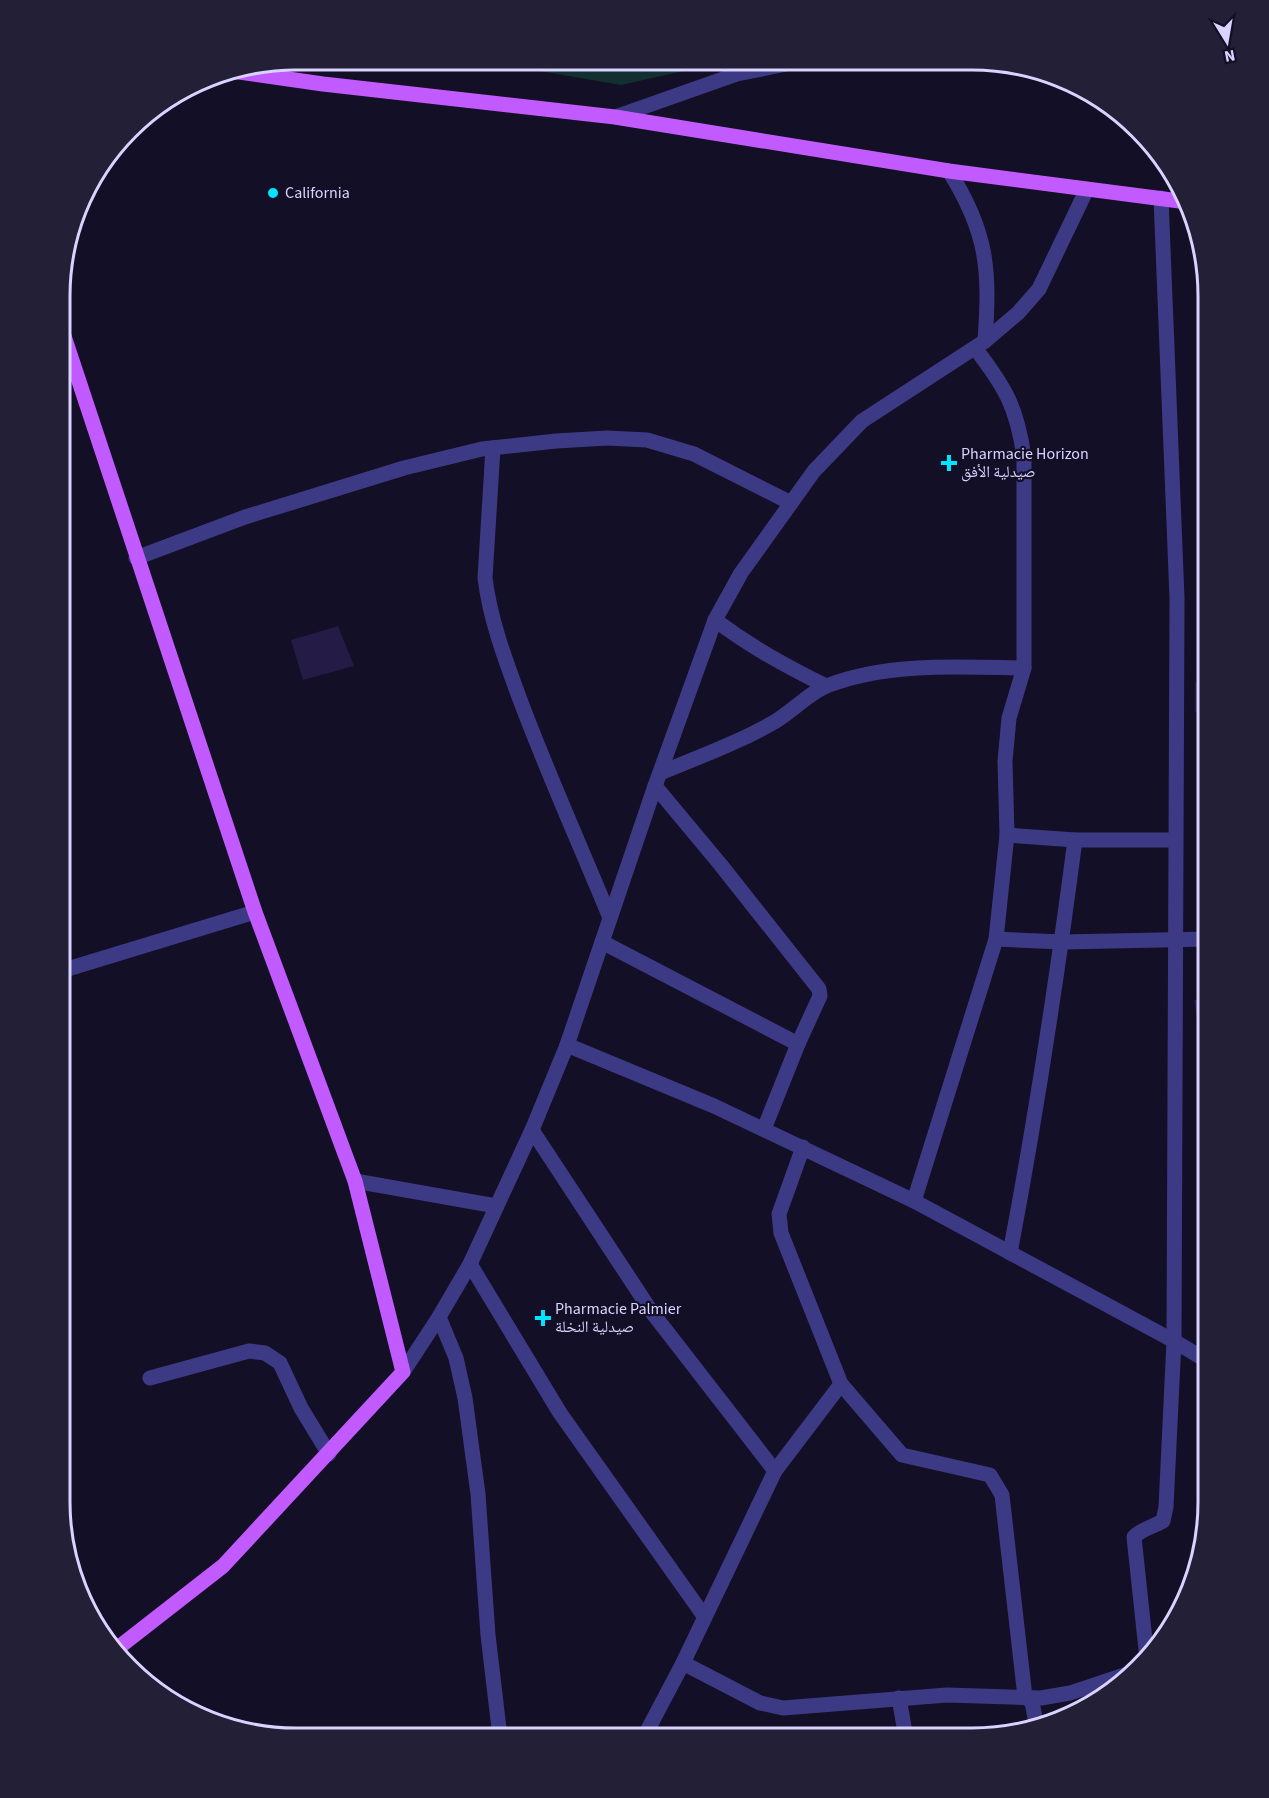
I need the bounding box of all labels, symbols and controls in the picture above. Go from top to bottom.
north arrow [1197,12,1257,72]
text: N [1222,44,1237,68]
place label: California [285,182,350,204]
marker: California [266,186,280,200]
place label: Pharmacie Horizon صيدلية الأفق [961,443,1089,483]
marker: Pharmacie Horizon صيدلية الأفق [942,456,956,470]
place label: Pharmacie Palmier صيدلية النخلة [555,1298,682,1338]
marker: Pharmacie Palmier صيدلية النخلة [536,1311,550,1325]

